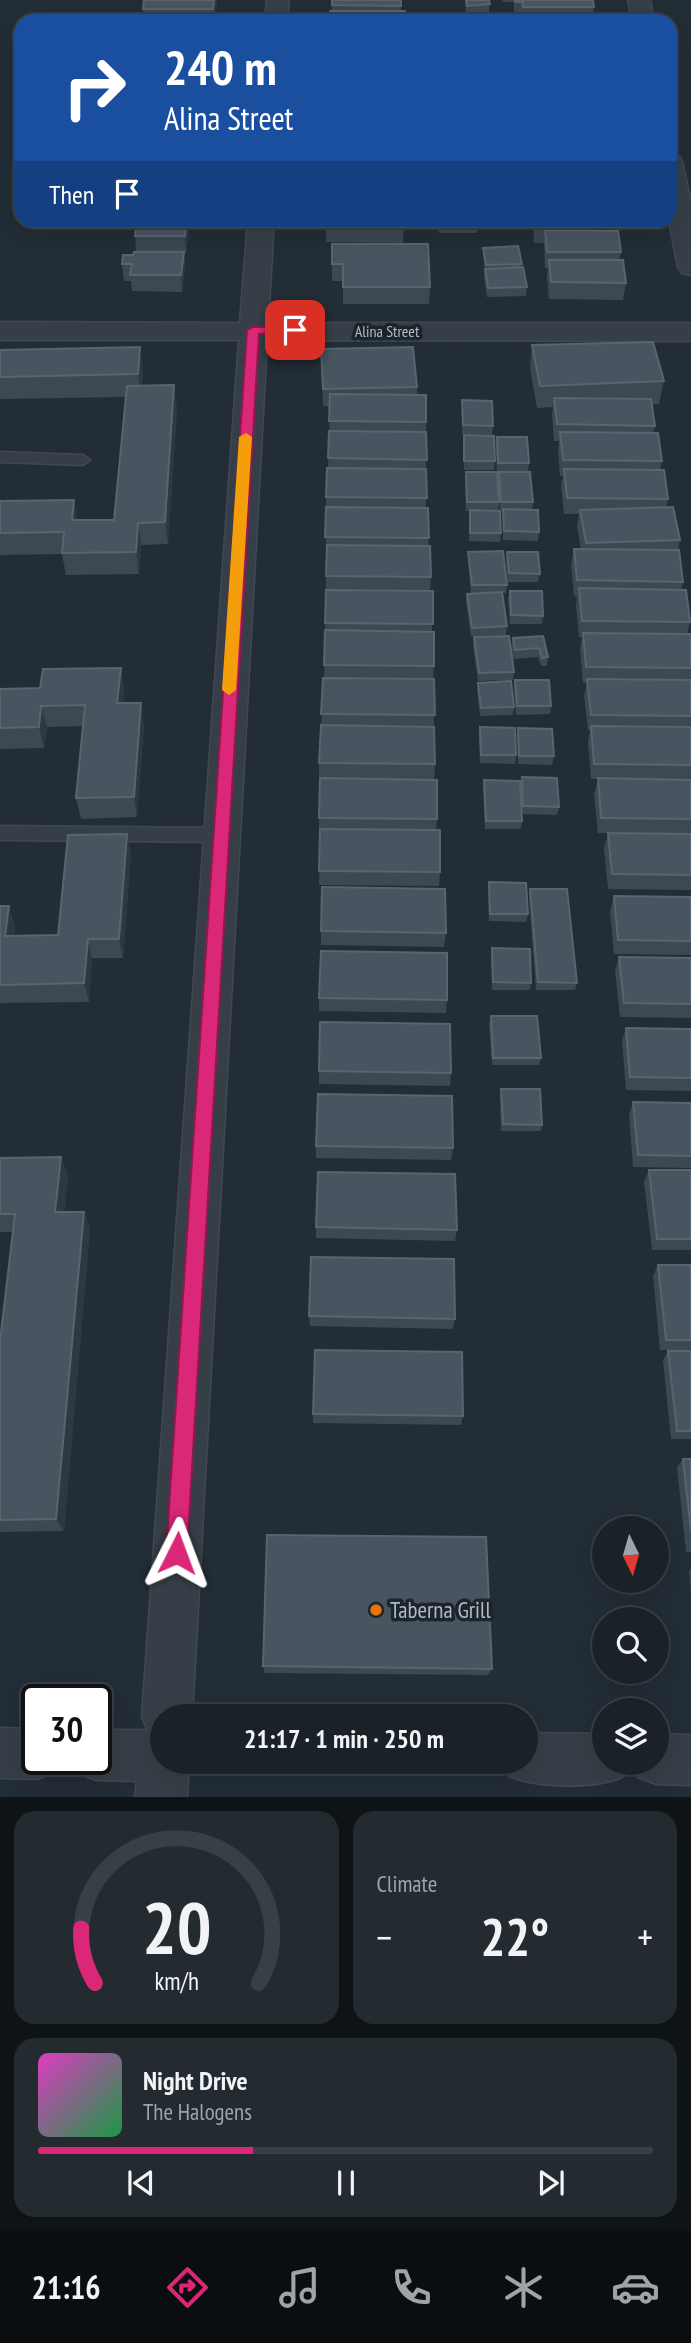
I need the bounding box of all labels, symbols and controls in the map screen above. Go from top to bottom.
text: 240 m [164,35,277,99]
icon: right [49,42,140,133]
text: Alina Street [164,97,293,139]
icon: arrive [108,175,146,213]
text: Then [49,178,94,211]
pin [265,300,325,360]
icon: arrive [276,311,314,349]
street label: Alina Street [355,321,420,341]
position arrow [140,1516,214,1590]
north arrow [592,1516,668,1592]
map controls [592,1516,669,1775]
place label: Taberna Grill [390,1595,491,1624]
marker: Taberna Grill [368,1602,384,1618]
button: search [592,1607,669,1684]
speed limit sign: 30 [21,1684,112,1775]
button: layers [592,1698,669,1775]
text: 21:17 · 1 min · 250 m [244,1722,444,1755]
text: Climate [377,1869,437,1898]
text: 20 [141,1880,211,1974]
text: 22° [480,1903,549,1970]
text: − [377,1912,392,1961]
text: + [637,1912,653,1961]
text: km/h [154,1965,198,1997]
text: Night Drive [143,2064,248,2097]
text: The Halogens [143,2097,252,2126]
icon: previous [122,2164,160,2202]
icon: pause [327,2164,365,2202]
icon: next [532,2164,570,2202]
icon: directions [163,2263,212,2312]
icon: music [275,2263,324,2312]
icon: phone [387,2263,436,2312]
icon: climate [499,2263,548,2312]
icon: car [611,2263,660,2312]
text: 21:16 [31,2266,101,2308]

